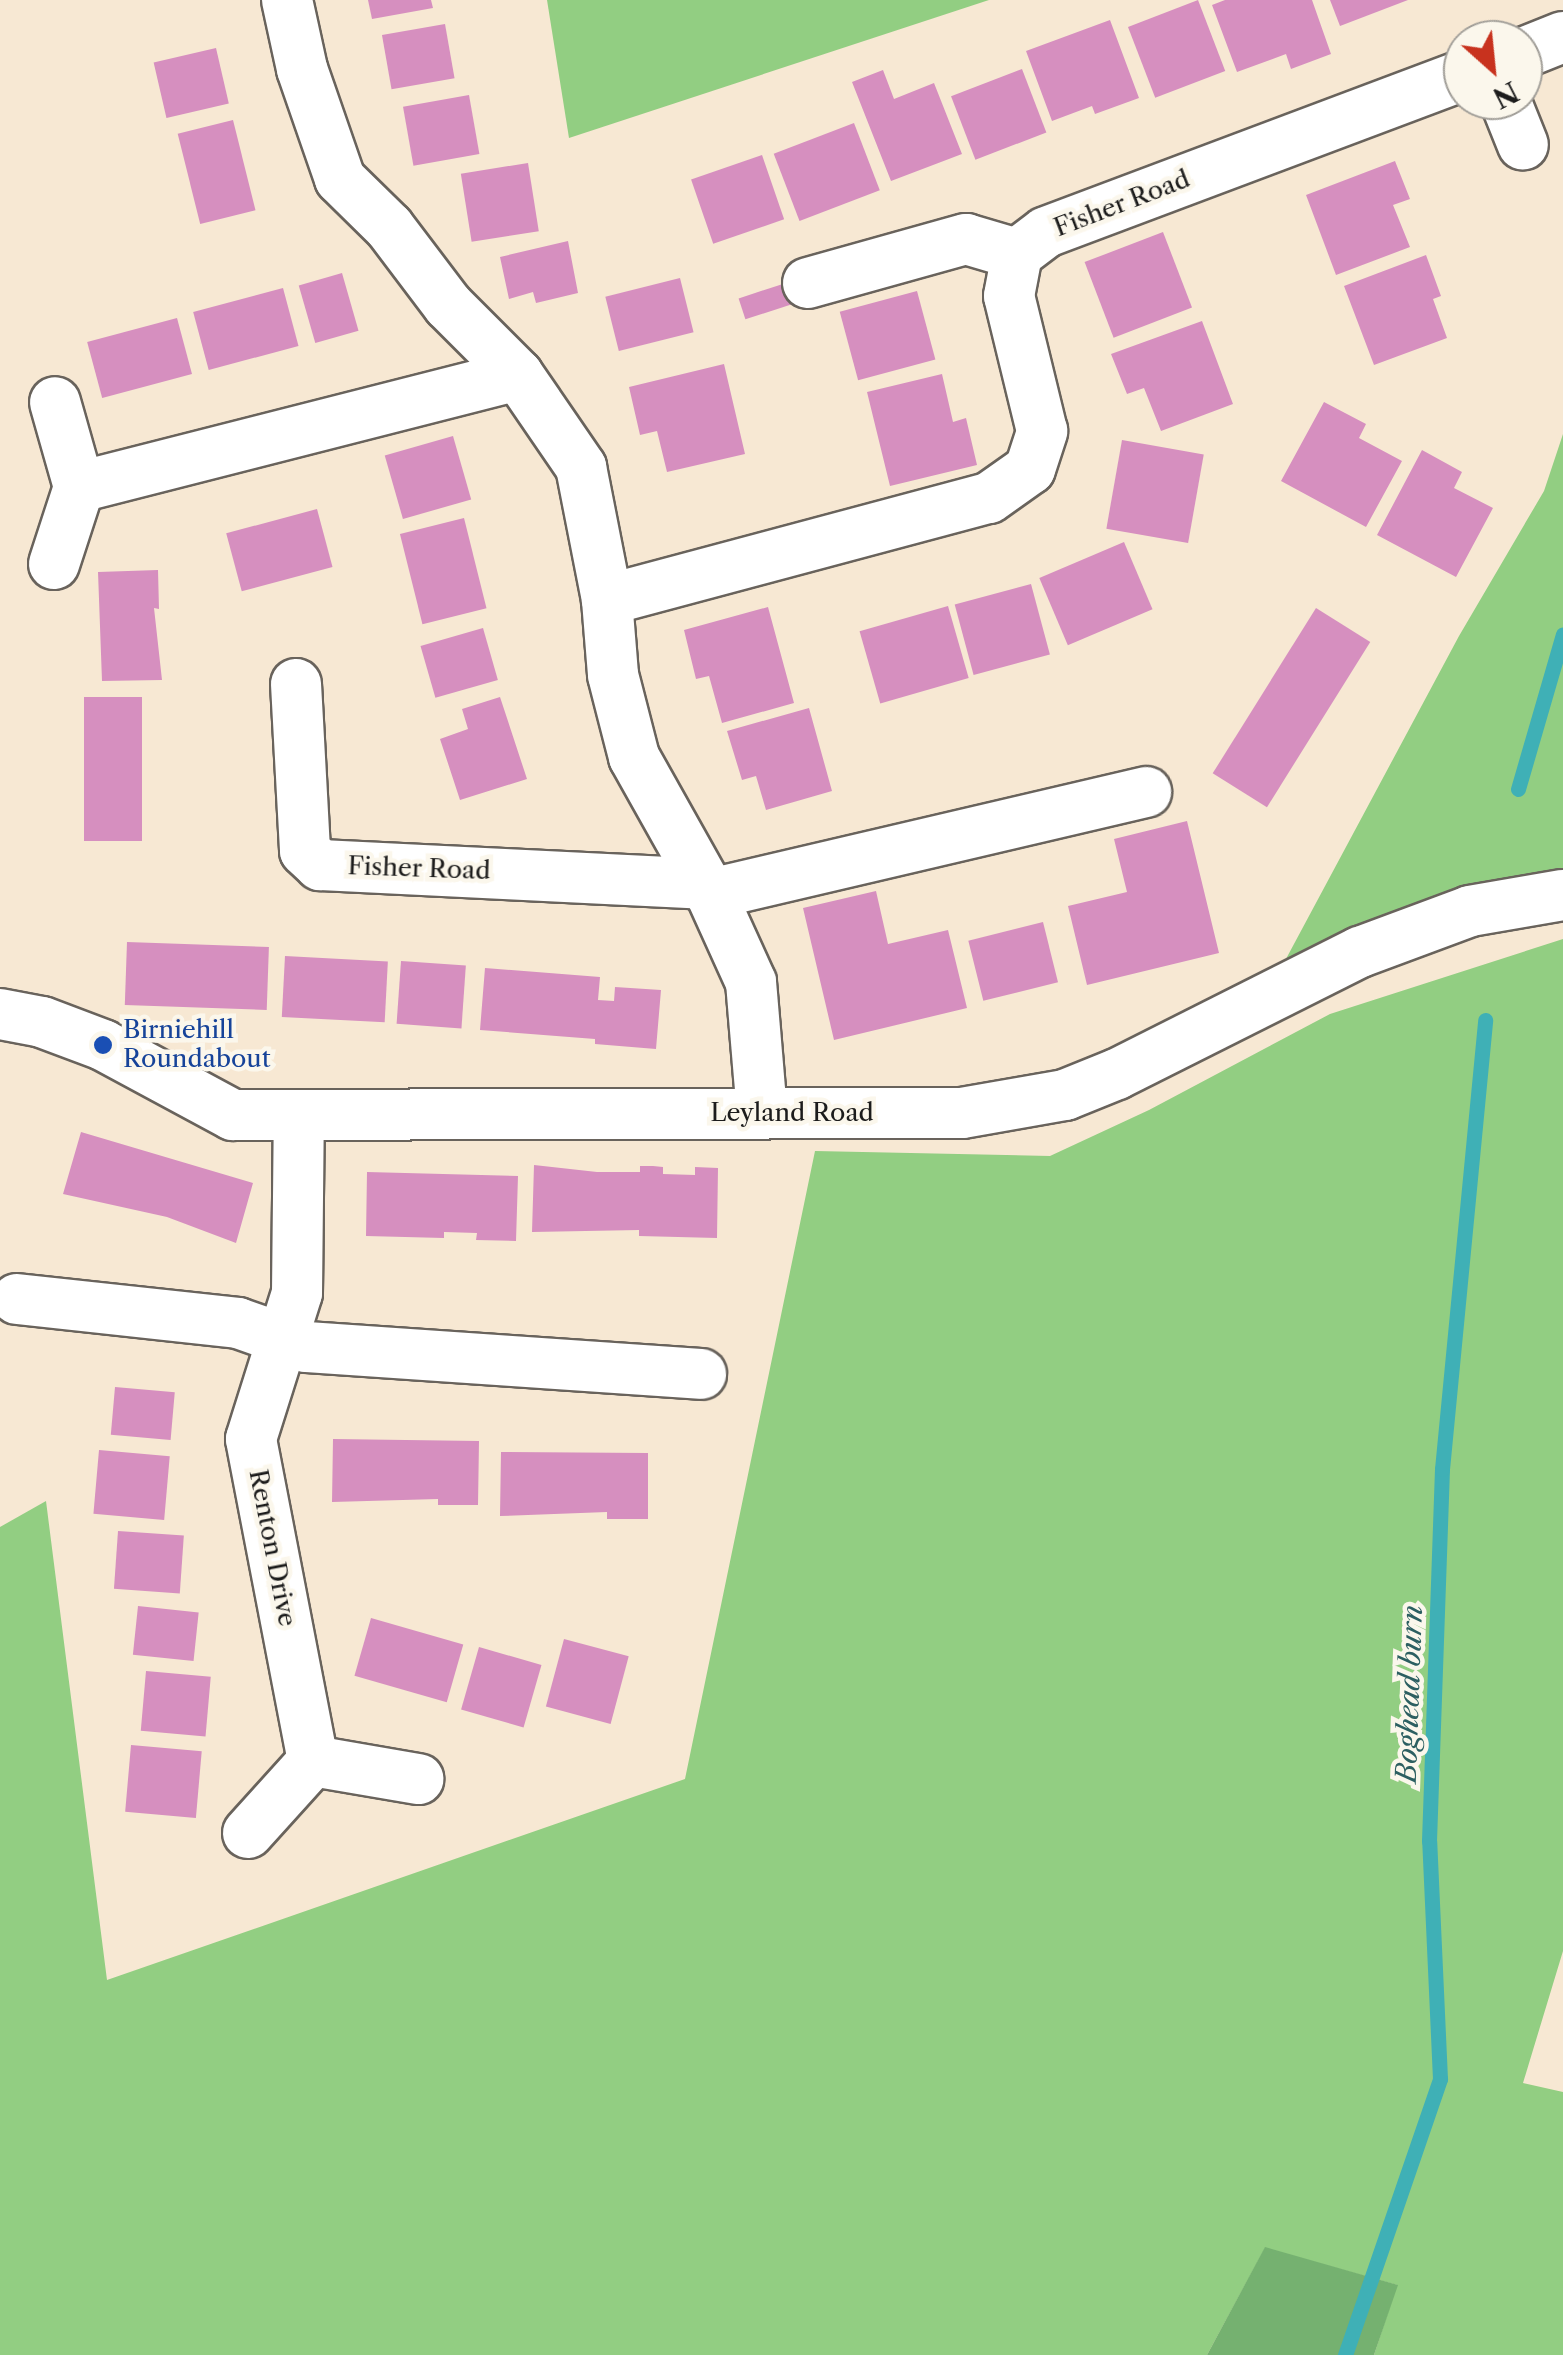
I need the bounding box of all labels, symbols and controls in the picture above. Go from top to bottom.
north arrow [1443,20,1543,120]
text: N [1487,74,1524,116]
street label: Fisher Road [1050,164,1194,244]
street label: Fisher Road [347,852,491,886]
place label: Birniehill Roundabout [123,1016,271,1075]
marker: Birniehill Roundabout [92,1034,114,1056]
street label: Leyland Road [710,1098,874,1128]
street label: Renton Drive [242,1467,302,1629]
water label: Boghead burn [1389,1605,1429,1783]

